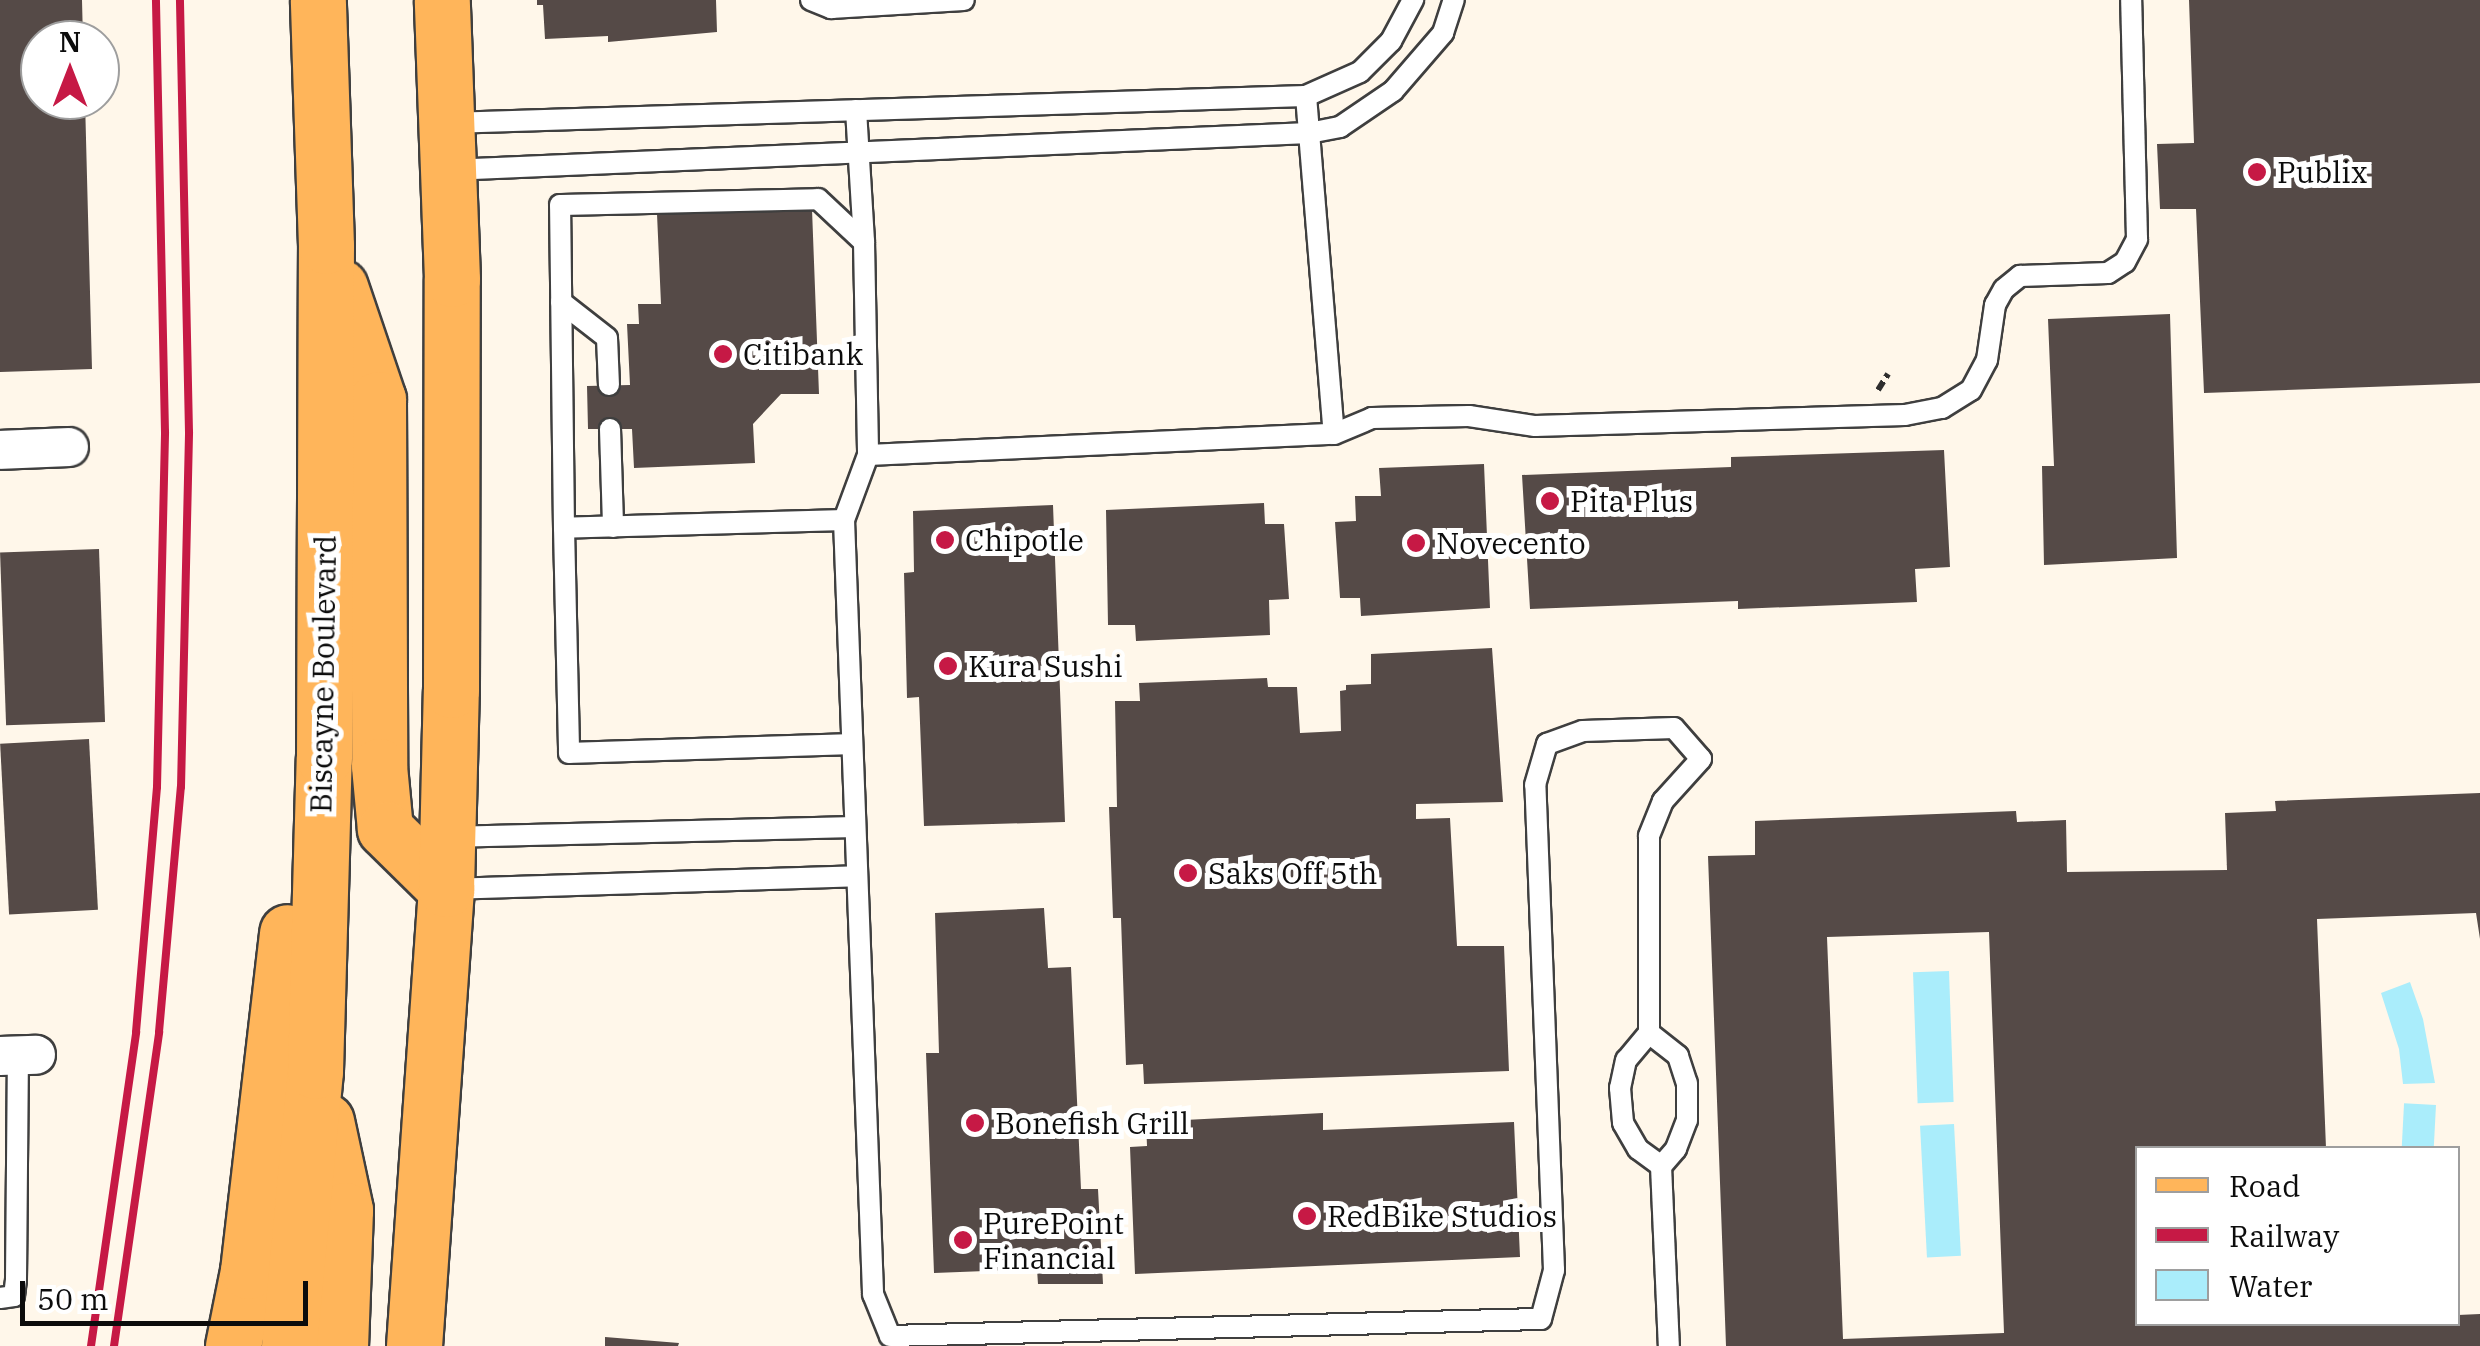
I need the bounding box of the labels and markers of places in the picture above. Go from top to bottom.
place label: Publix [2277,154,2368,190]
marker: Publix [2246,161,2268,183]
place label: Citibank [743,336,863,372]
marker: Citibank [712,343,734,365]
place label: Pita Plus [1570,483,1693,519]
marker: Pita Plus [1539,490,1561,512]
place label: Chipotle [965,522,1084,558]
place label: Novecento [1436,525,1586,561]
marker: Chipotle [934,529,956,551]
marker: Novecento [1405,532,1427,554]
place label: Kura Sushi [968,648,1123,684]
marker: Kura Sushi [937,655,959,677]
place label: Saks Off 5th [1208,855,1377,891]
marker: Saks Off 5th [1177,862,1199,884]
place label: Bonefish Grill [995,1105,1189,1141]
marker: Bonefish Grill [964,1112,986,1134]
place label: RedBike Studios [1327,1198,1557,1234]
place label: PurePoint Financial [983,1205,1124,1276]
marker: RedBike Studios [1296,1205,1318,1227]
marker: PurePoint Financial [952,1229,974,1251]

